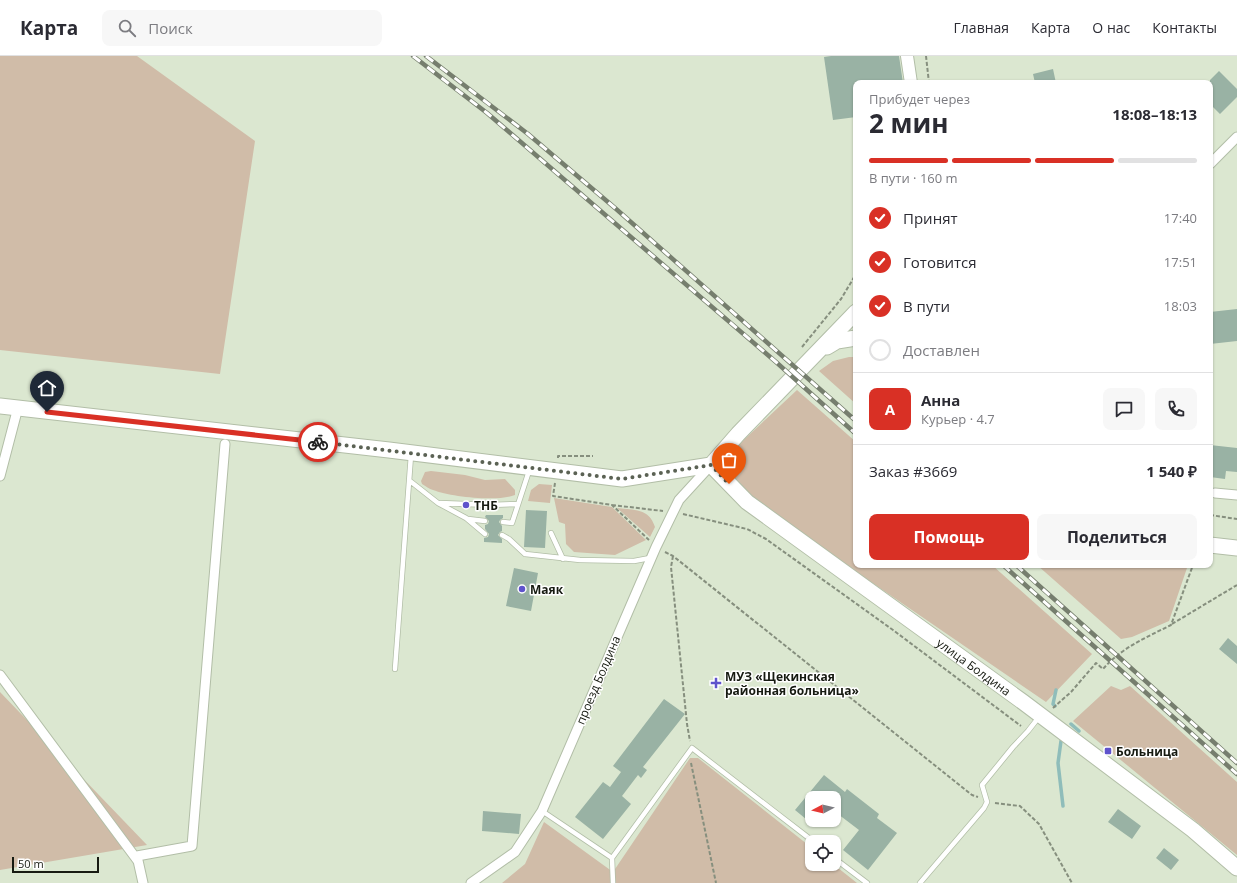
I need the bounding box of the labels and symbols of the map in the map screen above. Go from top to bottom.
pin [30,371,64,412]
courier [298,422,338,462]
pin [712,443,746,484]
place label: ТНБ [474,497,498,514]
marker: ТНБ [461,500,471,510]
place label: Маяк [530,581,564,598]
marker: Маяк [517,584,527,594]
street label: проезд Болдина [572,633,624,727]
street label: улица Болдина [933,634,1015,699]
place label: МУЗ «Щекинская районная больница» [725,668,859,699]
marker: МУЗ «Щекинская районная больница» [710,677,722,689]
place label: Больница [1116,743,1178,760]
marker: Больница [1103,746,1113,756]
north arrow [805,791,841,827]
scale bar [12,855,99,874]

